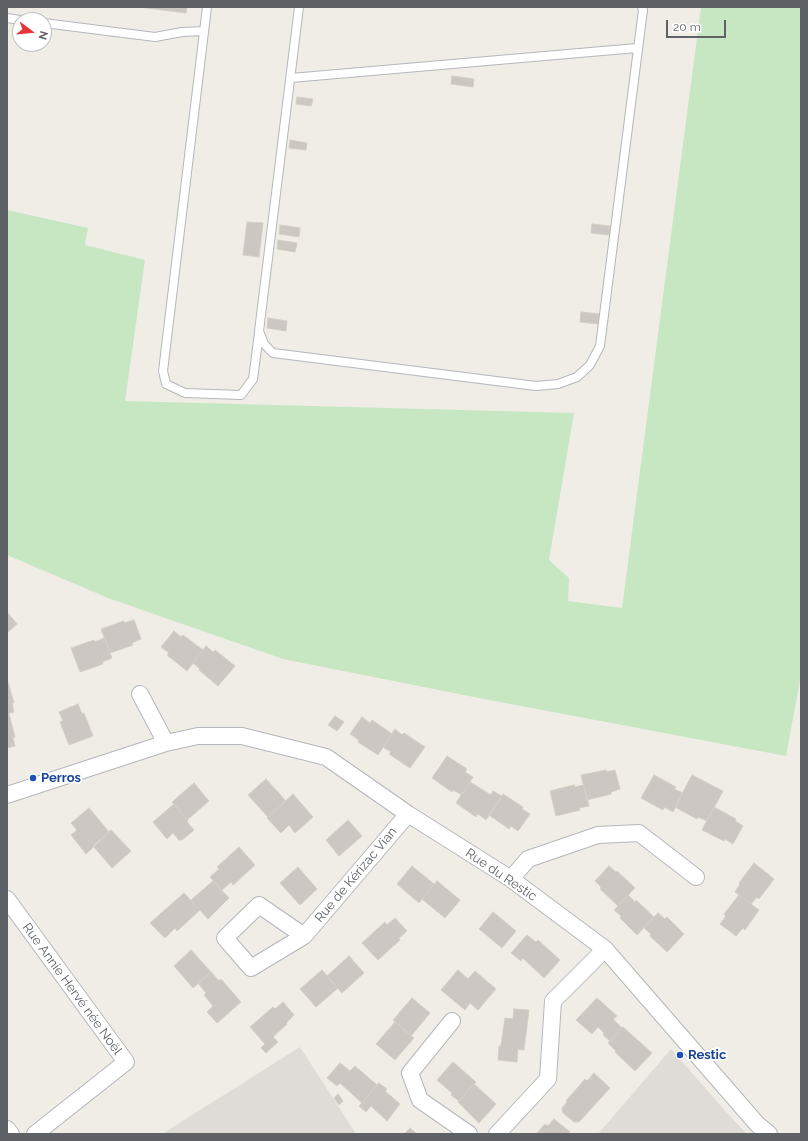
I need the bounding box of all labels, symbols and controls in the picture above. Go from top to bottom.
north arrow [12,12,52,52]
scale bar [668,12,728,38]
text: 20 m [673,20,701,34]
text: N [36,29,50,41]
place label: Perros [41,770,81,786]
marker: Perros [28,773,38,783]
street label: Rue de Kérizac Vian [312,824,400,926]
street label: Rue du Restic [462,845,540,905]
street label: Rue Annie Hervé née Noël [19,920,125,1058]
place label: Restic [688,1047,726,1063]
marker: Restic [675,1050,685,1060]

